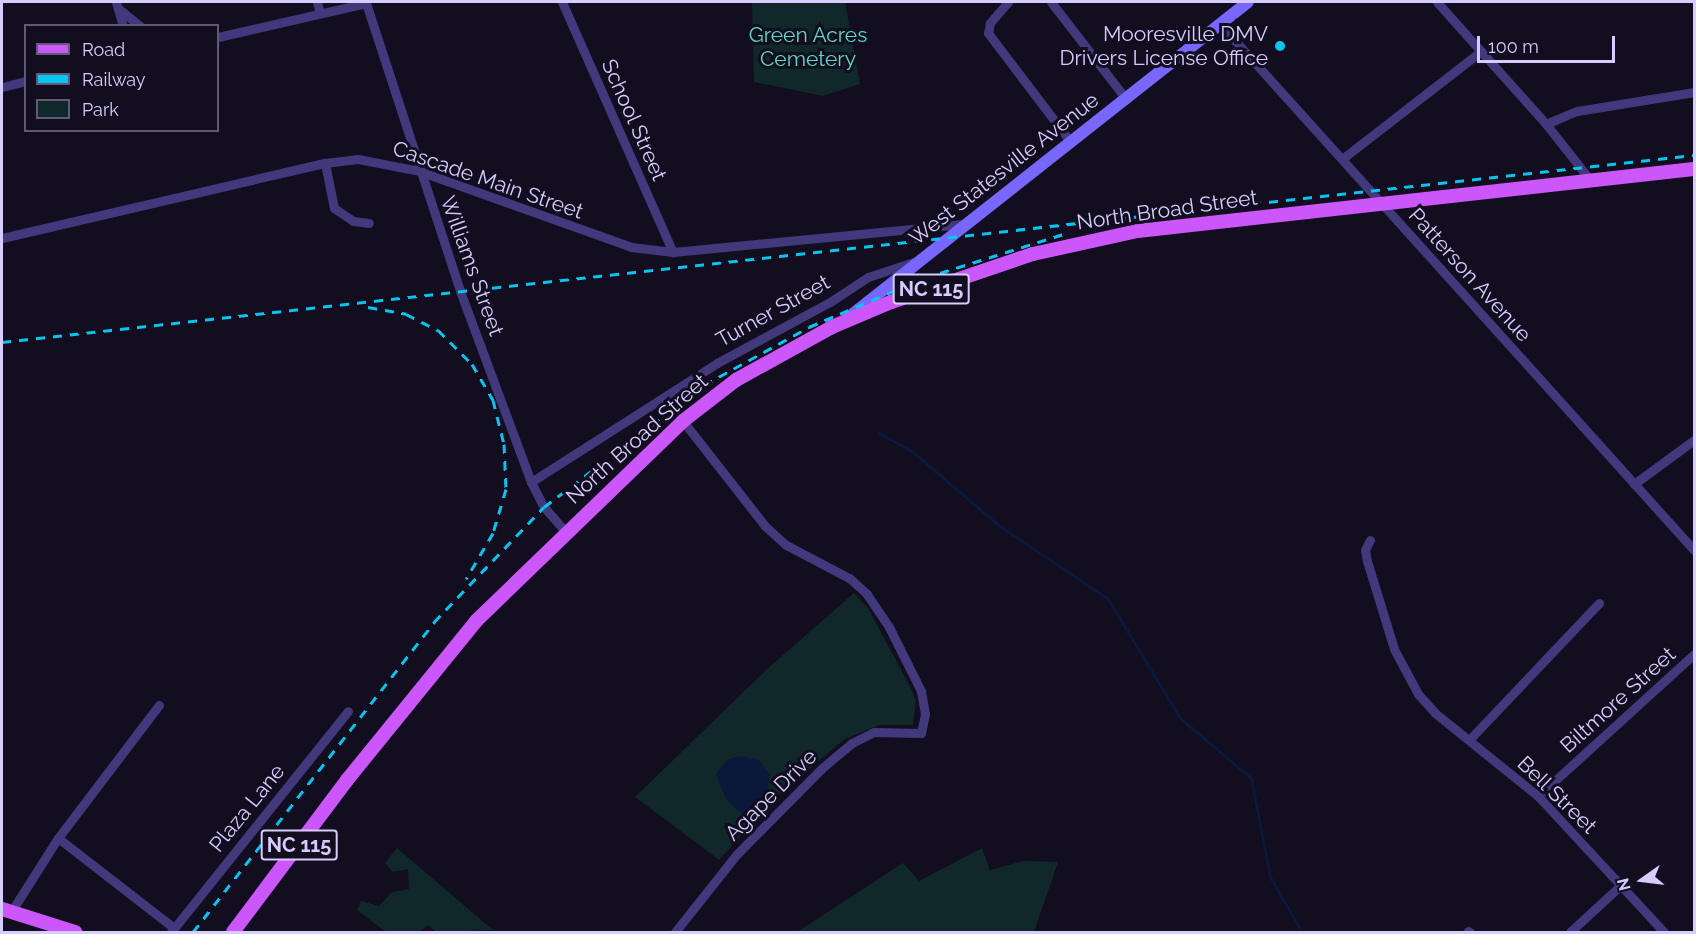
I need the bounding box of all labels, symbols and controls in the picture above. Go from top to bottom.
place label: Mooresville DMV Drivers License Office [1059,21,1268,71]
park label: Green Acres Cemetery [748,22,868,72]
legend [24,24,219,132]
scale bar [1480,24,1618,62]
text: 100 m [1488,36,1539,57]
text: Road [82,39,125,60]
marker: Mooresville DMV Drivers License Office [1273,39,1287,53]
street label: School Street [596,55,672,185]
text: Railway [82,69,146,90]
street label: West Statesville Avenue [904,87,1104,251]
text: Park [82,99,119,120]
street label: Cascade Main Street [389,136,587,224]
street label: North Broad Street [1075,185,1259,235]
street label: Williams Street [435,193,509,339]
street label: Patterson Avenue [1403,203,1537,347]
street label: Turner Street [712,269,834,353]
road number: NC 115 [892,272,970,306]
street label: North Broad Street [561,369,713,509]
street label: Biltmore Street [1555,642,1681,758]
street label: Agape Drive [720,744,822,846]
street label: Bell Street [1512,751,1602,839]
street label: Plaza Lane [204,759,290,857]
road number: NC 115 [260,828,338,862]
north arrow [1612,850,1672,910]
text: N [1613,876,1635,893]

